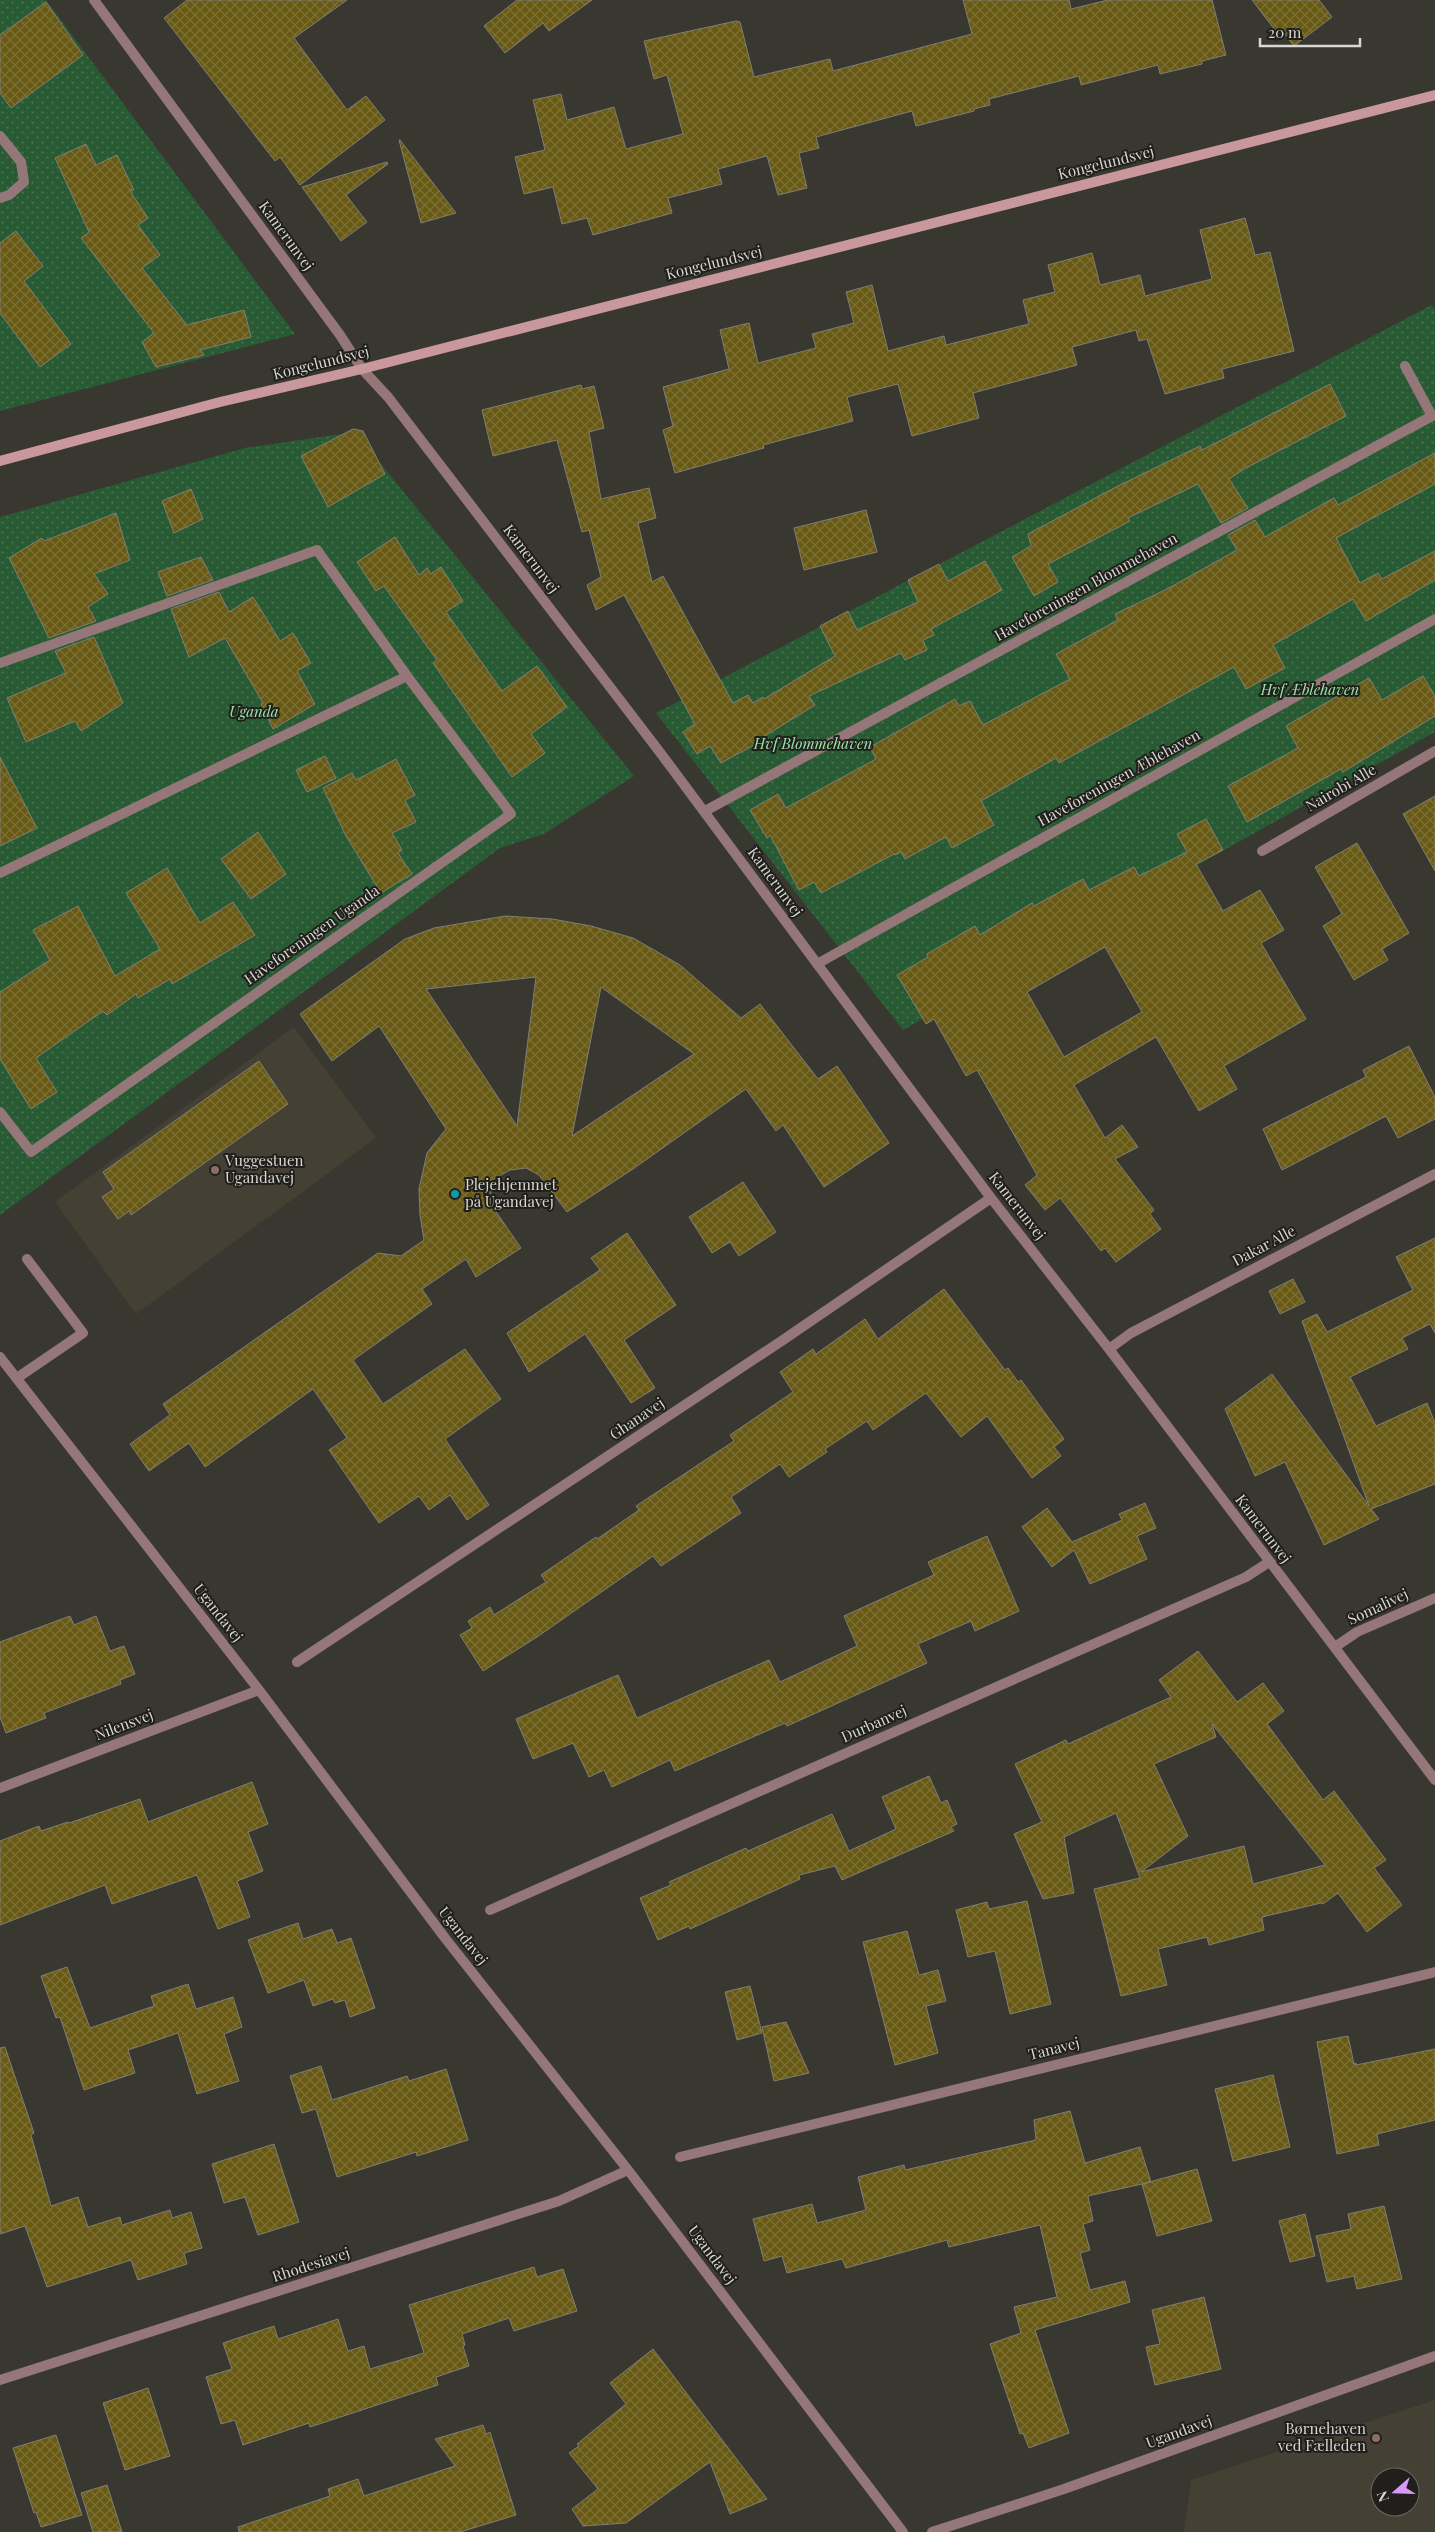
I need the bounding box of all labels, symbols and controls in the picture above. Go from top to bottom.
scale bar [1260,15,1360,47]
text: 20 m [1268,22,1302,42]
street label: Kongelundsvej [1056,140,1156,184]
street label: Kamerunvej [255,197,319,274]
street label: Kongelundsvej [664,240,764,284]
street label: Kongelundsvej [271,340,371,384]
street label: Kamerunvej [499,520,564,597]
street label: Haveforeningen Blommehaven [990,527,1181,645]
park label: Hvf Æblehaven [1260,679,1359,699]
park label: Uganda [229,701,279,721]
street label: Haveforeningen Æblehaven [1034,724,1203,830]
park label: Hvf Blommehaven [753,733,872,753]
street label: Nairobi Alle [1302,759,1379,815]
street label: Kamerunvej [744,843,808,920]
street label: Haveforeningen Uganda [240,880,383,989]
place label: Vuggestuen Ugandavej [224,1150,303,1187]
marker: Vuggestuen Ugandavej [209,1164,221,1176]
street label: Kamerunvej [985,1167,1051,1244]
place label: Plejehjemmet på Ugandavej [465,1174,558,1211]
marker: Plejehjemmet på Ugandavej [449,1188,461,1200]
street label: Dakar Alle [1228,1220,1299,1270]
street label: Ghanavej [605,1393,668,1444]
street label: Kamerunvej [1231,1490,1296,1567]
street label: Ugandavej [190,1579,248,1646]
street label: Somalivej [1344,1583,1411,1629]
street label: Durbanvej [838,1700,909,1746]
street label: Nilensvej [92,1704,156,1744]
street label: Ugandavej [435,1902,493,1969]
street label: Tanavej [1026,2032,1081,2064]
street label: Ugandavej [684,2221,742,2288]
street label: Rhodesiavej [269,2242,352,2286]
street label: Ugandavej [1143,2410,1214,2452]
place label: Børnehaven ved Fælleden [1277,2418,1366,2455]
marker: Børnehaven ved Fælleden [1370,2432,1382,2444]
north arrow [1370,2467,1420,2517]
text: N [1372,2489,1393,2505]

